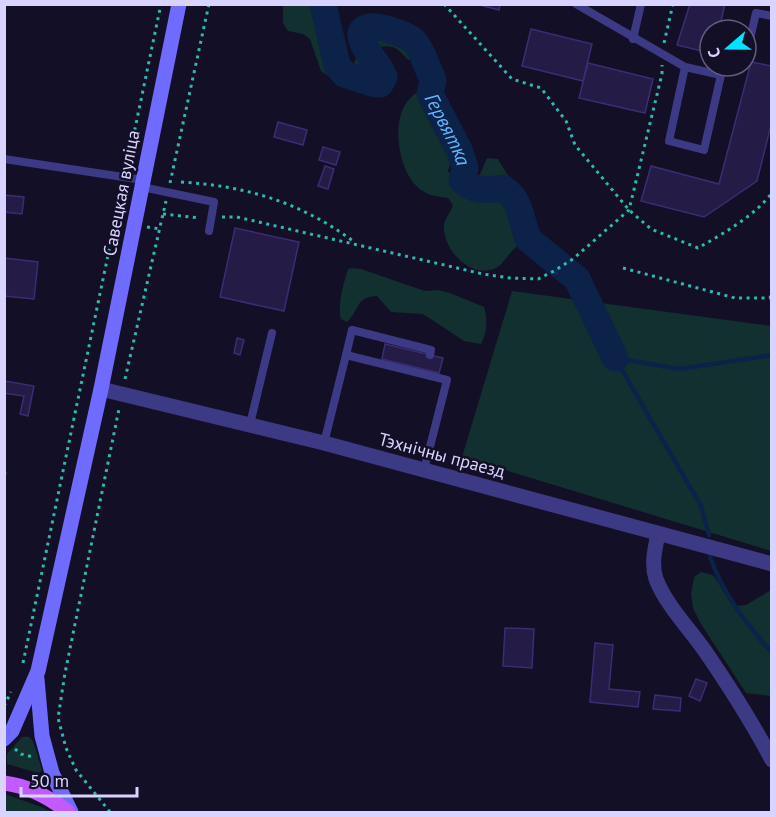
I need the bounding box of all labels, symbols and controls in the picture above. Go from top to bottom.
north arrow [698,18,758,78]
text: С [703,45,725,61]
water label: Гервятка [419,89,476,169]
street label: Савецкая вуліца [98,128,144,258]
street label: Тэхнічны праезд [376,427,508,483]
scale bar [21,760,136,798]
text: 50 m [30,769,69,792]

